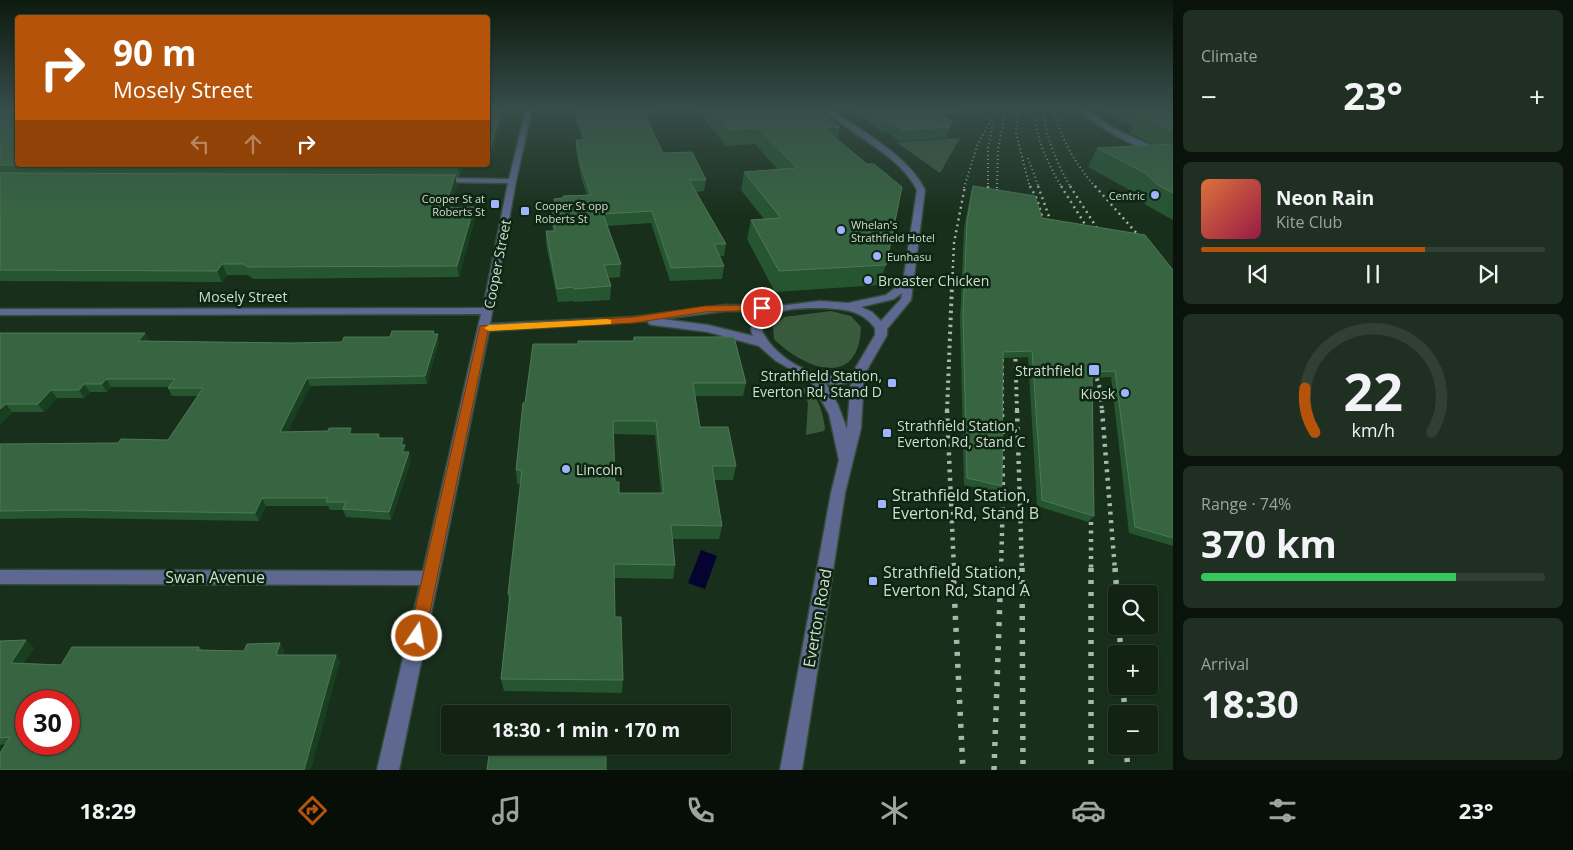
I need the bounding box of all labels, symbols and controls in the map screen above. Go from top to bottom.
text: 90 m [113,29,196,76]
icon: right [30,35,95,100]
text: Climate [1201,45,1258,67]
text: 23° [1343,69,1403,121]
text: Mosely Street [113,74,253,104]
text: − [1201,77,1217,115]
text: + [1529,77,1545,115]
icon: left [186,130,214,158]
icon: ahead [239,130,267,158]
icon: right [292,130,320,158]
text: Neon Rain [1276,185,1374,211]
place label: Centric [1109,188,1145,203]
marker: Centric [1149,189,1161,201]
place label: Cooper St at Roberts St [422,191,485,219]
marker: Cooper St at Roberts St [489,198,501,210]
place label: Cooper St opp Roberts St [535,198,609,226]
marker: Cooper St opp Roberts St [519,205,531,217]
text: Kite Club [1276,211,1342,233]
place label: Whelan's Strathfield Hotel [851,217,935,245]
street label: Cooper Street [479,218,515,310]
marker: Whelan's Strathfield Hotel [835,224,847,236]
place label: Eunhasu [887,249,931,264]
marker: Eunhasu [871,250,883,262]
icon: previous [1244,260,1272,288]
icon: pause [1359,260,1387,288]
icon: next [1474,260,1502,288]
place label: Broaster Chicken [878,271,989,290]
marker: Broaster Chicken [862,274,874,286]
street label: Mosely Street [199,287,287,306]
pin [741,287,783,329]
icon: arrive [748,294,776,322]
text: 22 [1343,355,1403,426]
place label: Strathfield [1015,361,1083,380]
marker: Strathfield [1087,363,1101,377]
place label: Strathfield Station, Everton Rd, Stand D [752,366,882,401]
marker: Strathfield Station, Everton Rd, Stand D [886,377,898,389]
place label: Kiosk [1080,384,1116,403]
marker: Kiosk [1119,387,1131,399]
place label: Strathfield Station, Everton Rd, Stand C [897,416,1026,451]
text: km/h [1351,418,1395,442]
marker: Strathfield Station, Everton Rd, Stand C [881,427,893,439]
place label: Lincoln [576,460,623,479]
marker: Lincoln [560,463,572,475]
place label: Strathfield Station, Everton Rd, Stand B [892,484,1039,524]
text: Range · 74% [1201,493,1291,515]
marker: Strathfield Station, Everton Rd, Stand B [876,498,888,510]
text: 370 km [1201,517,1337,569]
place label: Strathfield Station, Everton Rd, Stand A [883,561,1031,601]
street label: Swan Avenue [165,566,265,588]
street label: Everton Road [797,567,837,669]
marker: Strathfield Station, Everton Rd, Stand A [867,575,879,587]
map controls [1108,585,1158,755]
button: search [1108,585,1158,635]
position arrow [390,609,442,661]
button: + [1108,645,1158,695]
text: Arrival [1201,653,1249,675]
text: 18:30 [1201,677,1299,729]
speed limit sign: 30 [15,690,80,755]
button: − [1108,705,1158,755]
text: 18:30 · 1 min · 170 m [492,717,680,743]
icon: directions [295,793,330,828]
icon: music [489,793,524,828]
icon: phone [683,793,718,828]
icon: climate [877,793,912,828]
icon: car [1071,793,1106,828]
icon: filters [1265,793,1300,828]
text: 18:29 [79,795,136,825]
text: 23° [1459,795,1493,825]

